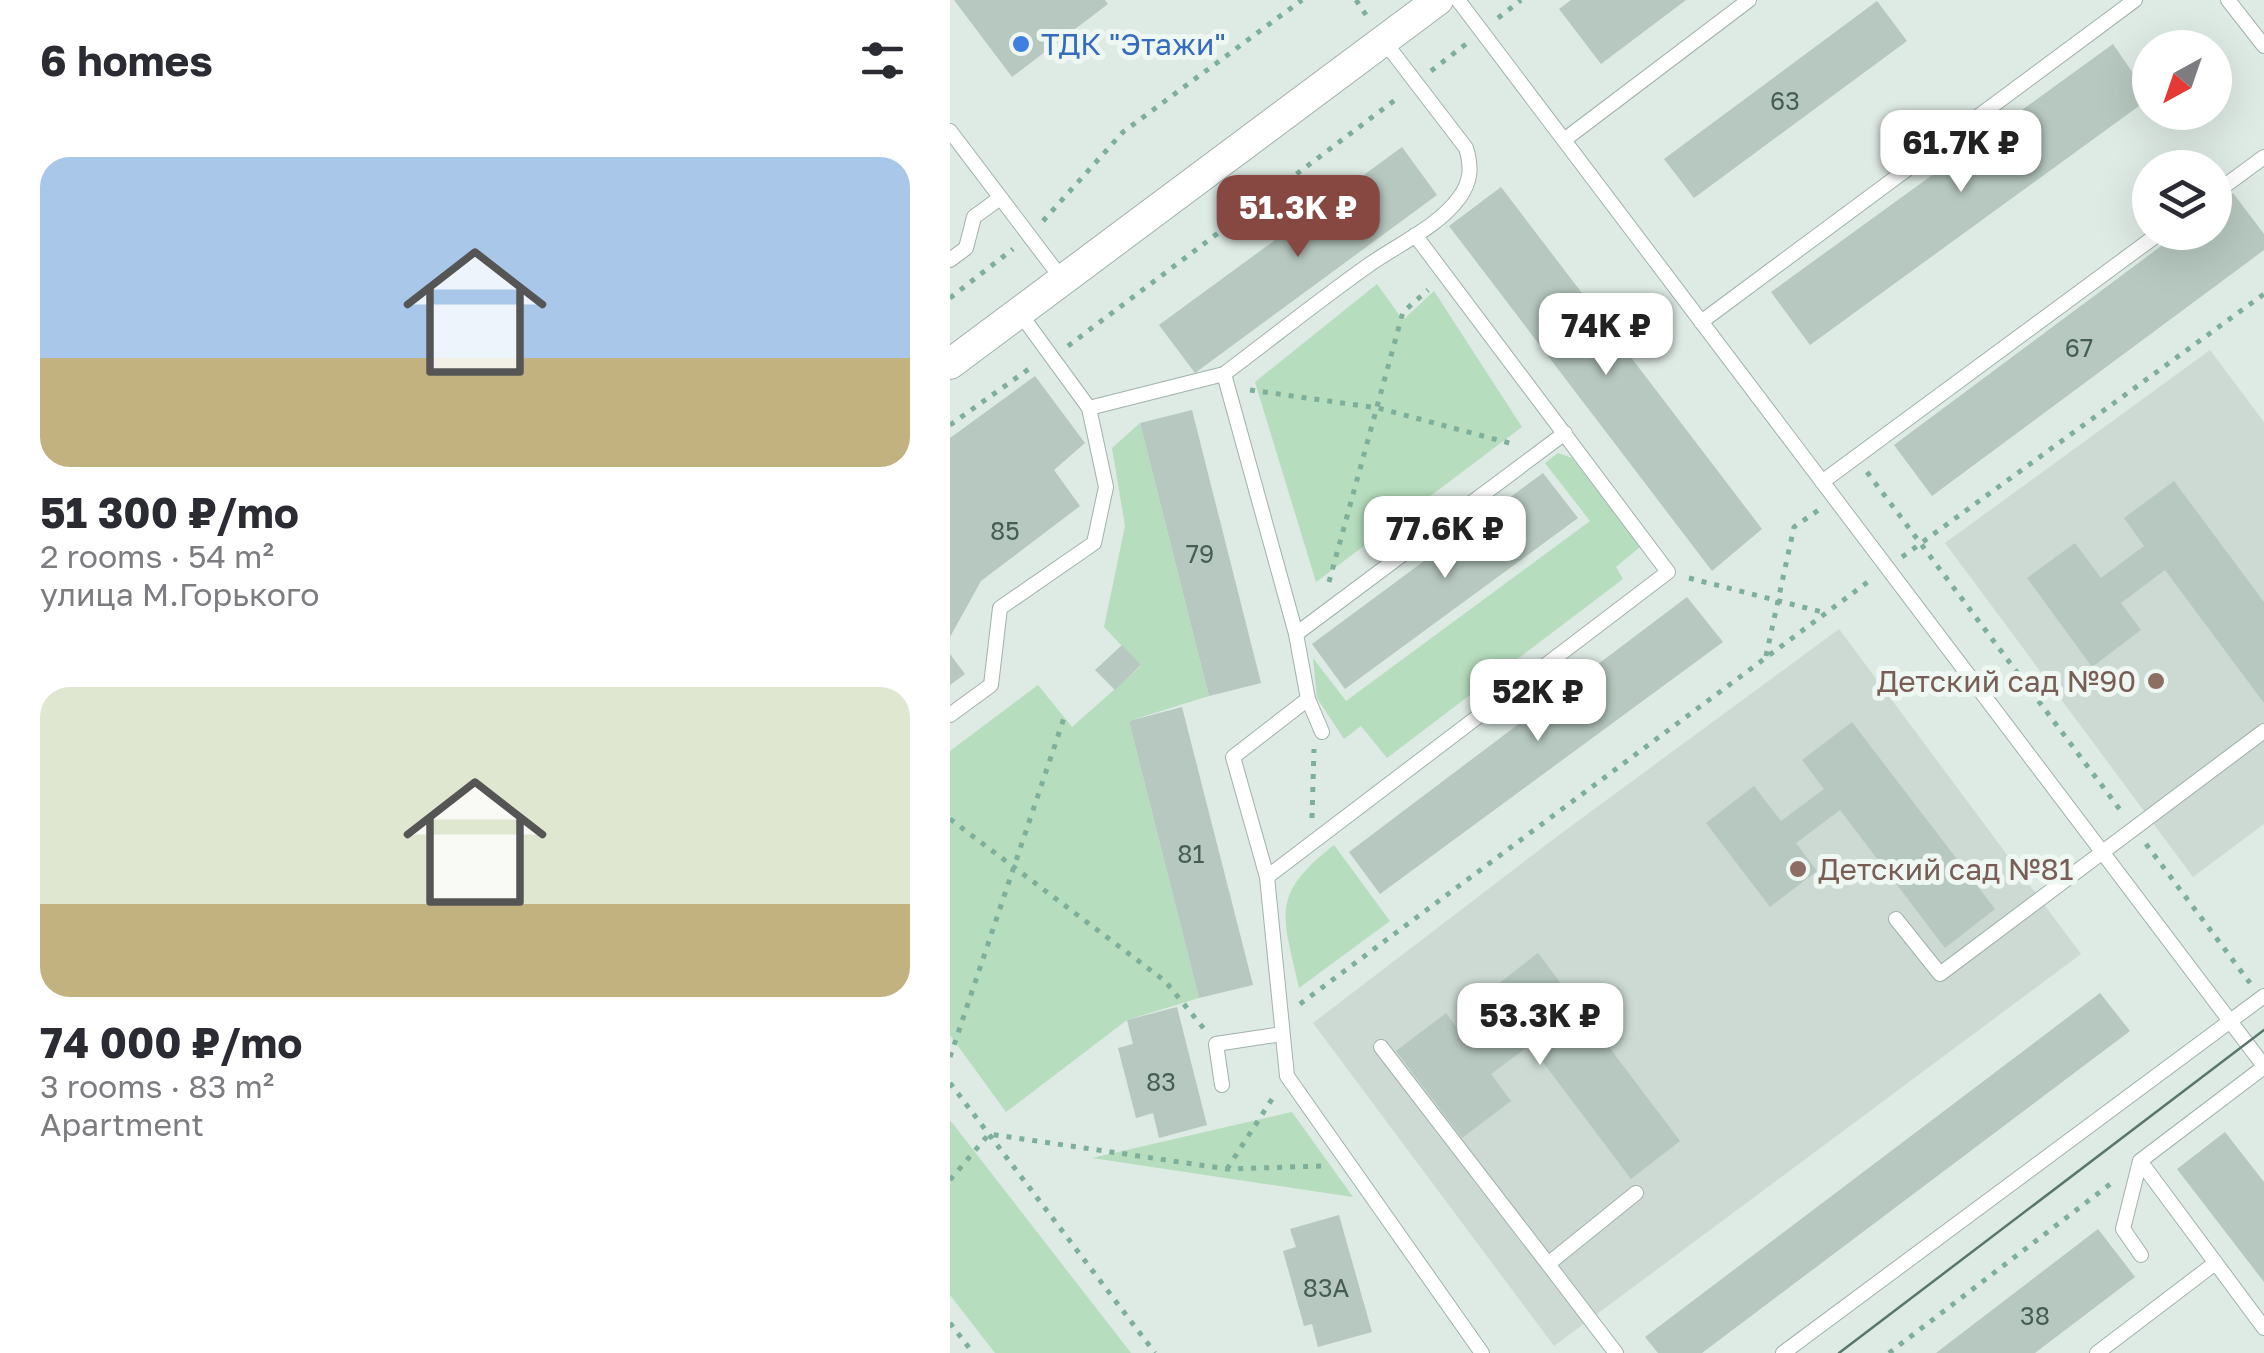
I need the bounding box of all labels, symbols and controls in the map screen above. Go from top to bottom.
place label: ТДК "Этажи" [1041,26,1226,62]
north arrow [2132,30,2232,130]
map controls [2132,30,2232,250]
icon: filters [855,33,910,88]
marker: ТДК "Этажи" [1010,33,1032,55]
text: 6 homes [40,35,213,85]
house number: 63 [1770,85,1800,116]
pin: 61.7K ₽ [1869,110,2053,195]
text: 61.7K ₽ [1902,123,2020,161]
button: layers [2132,150,2232,250]
pin: 51.3K ₽ [1206,175,1390,260]
text: 51.3K ₽ [1239,188,1357,226]
icon: home [385,222,565,402]
pin: 74K ₽ [1536,293,1676,378]
text: 74K ₽ [1561,306,1651,344]
house number: 67 [2065,332,2093,363]
text: 51 300 ₽/mo [40,487,299,537]
pin: 77.6K ₽ [1353,496,1537,581]
text: 77.6K ₽ [1386,509,1504,547]
house number: 85 [990,515,1020,546]
text: 2 rooms · 54 m² [40,537,274,575]
house number: 79 [1186,538,1214,569]
text: улица М.Горького [40,575,320,613]
pin: 52K ₽ [1468,659,1608,744]
place label: Детский сад №90 [1877,663,2136,699]
marker: Детский сад №90 [2145,670,2167,692]
text: 52K ₽ [1492,672,1584,710]
icon: home [385,752,565,932]
house number: 81 [1177,838,1205,869]
place label: Детский сад №81 [1818,851,2073,887]
marker: Детский сад №81 [1787,858,1809,880]
pin: 53.3K ₽ [1448,983,1632,1068]
text: 53.3K ₽ [1479,996,1601,1034]
text: 74 000 ₽/mo [40,1017,303,1067]
house number: 83 [1146,1066,1176,1097]
text: 3 rooms · 83 m² [40,1067,274,1105]
text: Apartment [40,1105,204,1143]
house number: 83А [1303,1272,1350,1303]
house number: 38 [2020,1300,2050,1331]

